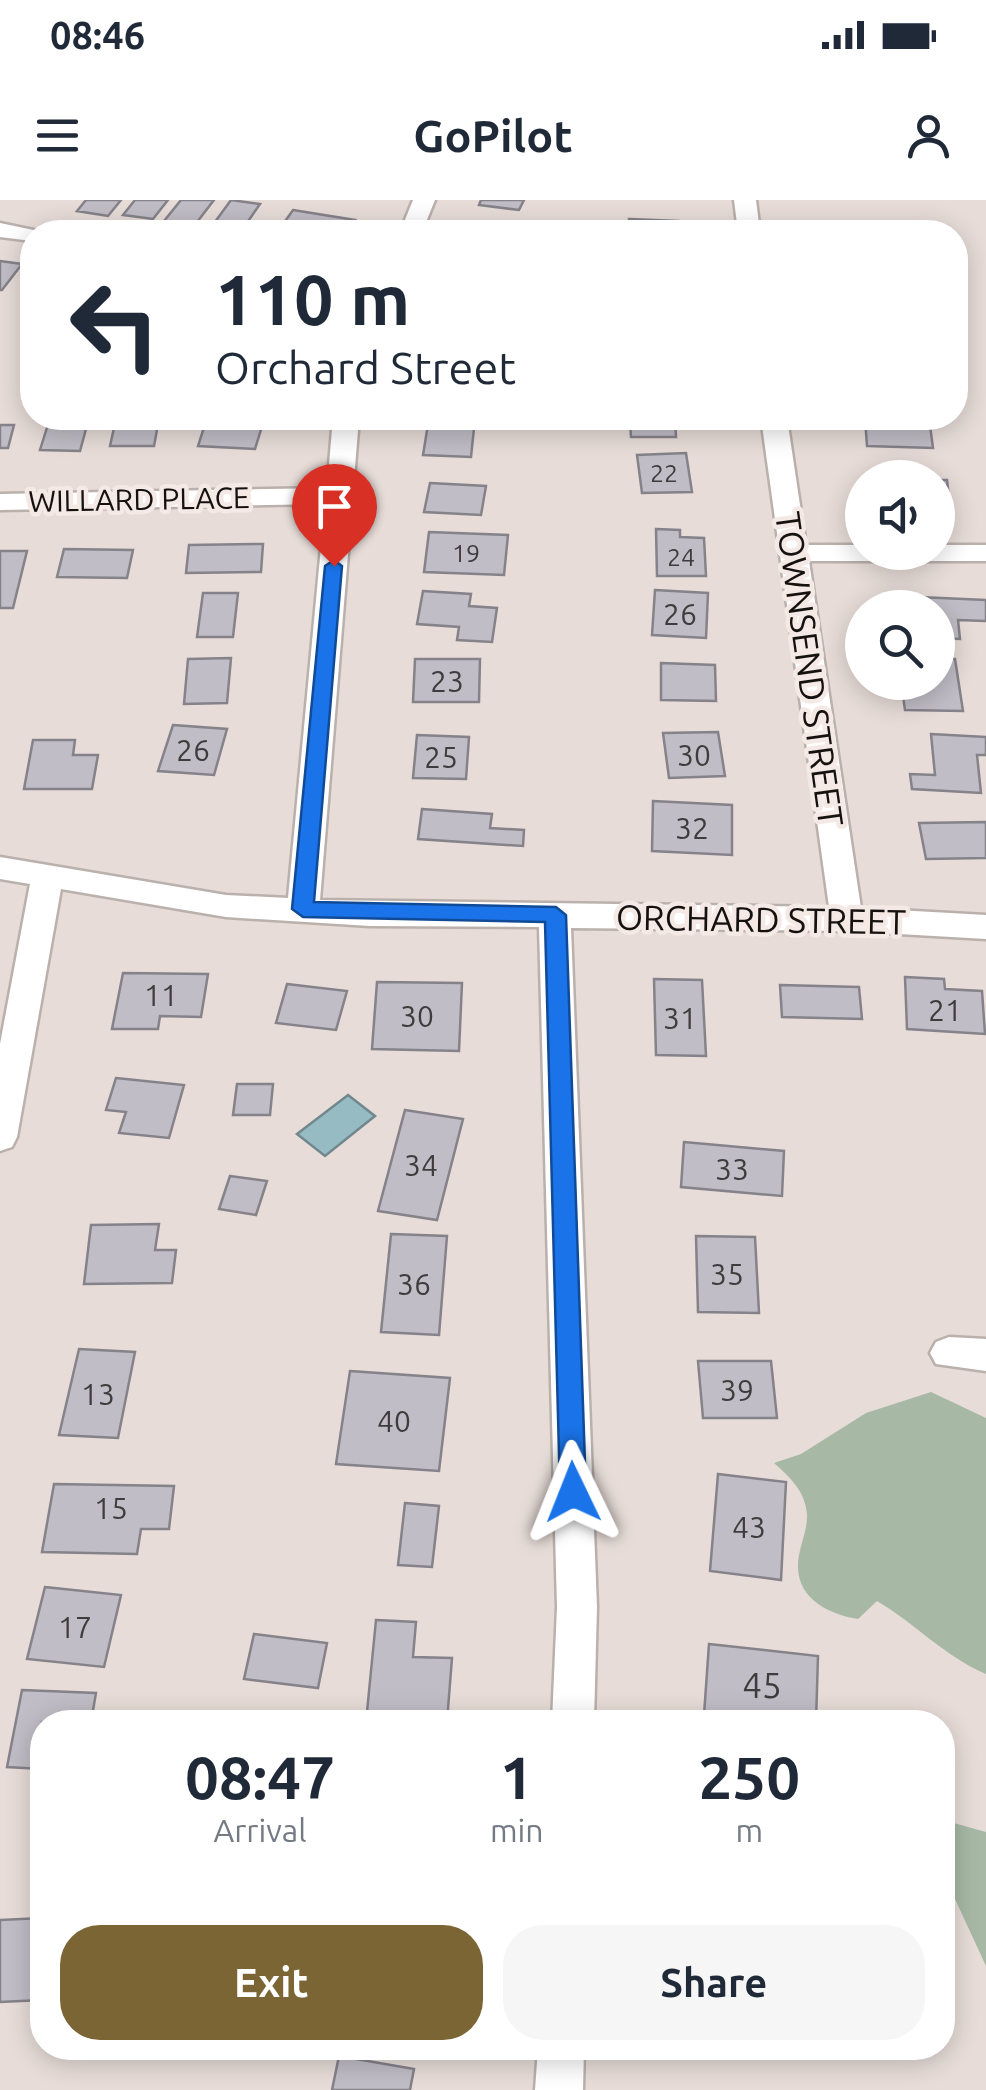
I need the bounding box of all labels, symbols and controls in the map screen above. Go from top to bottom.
text: 08:46 [50,14,145,56]
icon: menu [30,108,85,163]
icon: person [901,108,956,163]
text: GoPilot [413,110,573,161]
icon: left [50,260,180,390]
text: 110 m [215,260,410,338]
text: Orchard Street [215,342,516,393]
house number: 22 [650,459,678,487]
map controls [845,460,955,700]
button: sound [845,460,955,570]
pin [292,464,377,567]
icon: arrive [307,479,362,534]
street label: WILLARD PLACE [28,480,250,518]
street label: TOWNSEND STREET [768,509,852,829]
house number: 19 [452,539,480,567]
house number: 24 [667,543,695,571]
button: search [845,590,955,700]
house number: 26 [663,597,697,631]
house number: 23 [430,664,464,698]
house number: 26 [176,733,210,767]
house number: 30 [677,738,711,772]
house number: 25 [424,740,458,774]
house number: 32 [675,811,709,845]
street label: ORCHARD STREET [616,896,906,942]
house number: 11 [144,978,178,1012]
house number: 21 [928,993,962,1027]
house number: 30 [400,999,434,1033]
house number: 31 [663,1001,697,1035]
house number: 34 [404,1148,438,1182]
house number: 33 [715,1152,749,1186]
house number: 35 [710,1257,744,1291]
house number: 36 [397,1267,431,1301]
house number: 39 [720,1373,754,1407]
house number: 13 [81,1377,115,1411]
house number: 40 [377,1404,411,1438]
position arrow [521,1440,625,1544]
house number: 15 [94,1491,128,1525]
house number: 43 [732,1510,766,1544]
house number: 17 [58,1610,92,1644]
house number: 45 [742,1665,782,1705]
text: 08:47 [185,1743,335,1810]
text: 1 [500,1743,534,1810]
text: 250 [699,1743,800,1810]
text: Arrival [213,1812,307,1848]
text: min [490,1812,544,1848]
text: m [735,1812,763,1848]
button: Exit [60,1925,483,2040]
button: Share [503,1925,925,2040]

